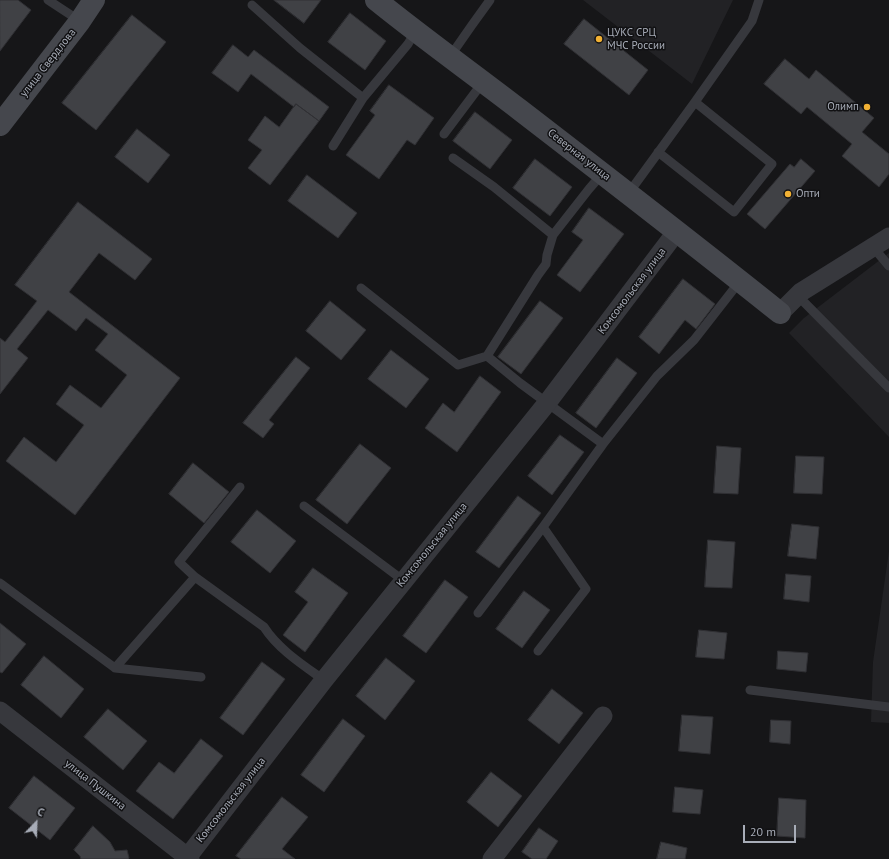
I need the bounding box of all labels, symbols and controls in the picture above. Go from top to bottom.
street label: улица Свердлова [17,26,79,100]
place label: ЦУКС СРЦ МЧС России [607,26,665,52]
marker: ЦУКС СРЦ МЧС России [594,34,604,44]
place label: Олимп [827,100,859,114]
marker: Олимп [862,102,872,112]
street label: Северная улица [545,126,613,184]
place label: Опти [796,187,820,201]
marker: Опти [783,189,793,199]
street label: Комсомольская улица [595,245,669,337]
street label: Комсомольская улица [394,500,470,590]
street label: Комсомольская улица [194,755,268,845]
street label: улица Пушкина [62,757,128,813]
north arrow [16,803,56,843]
text: С [35,804,46,820]
scale bar [745,817,798,843]
text: 20 m [750,824,776,839]

